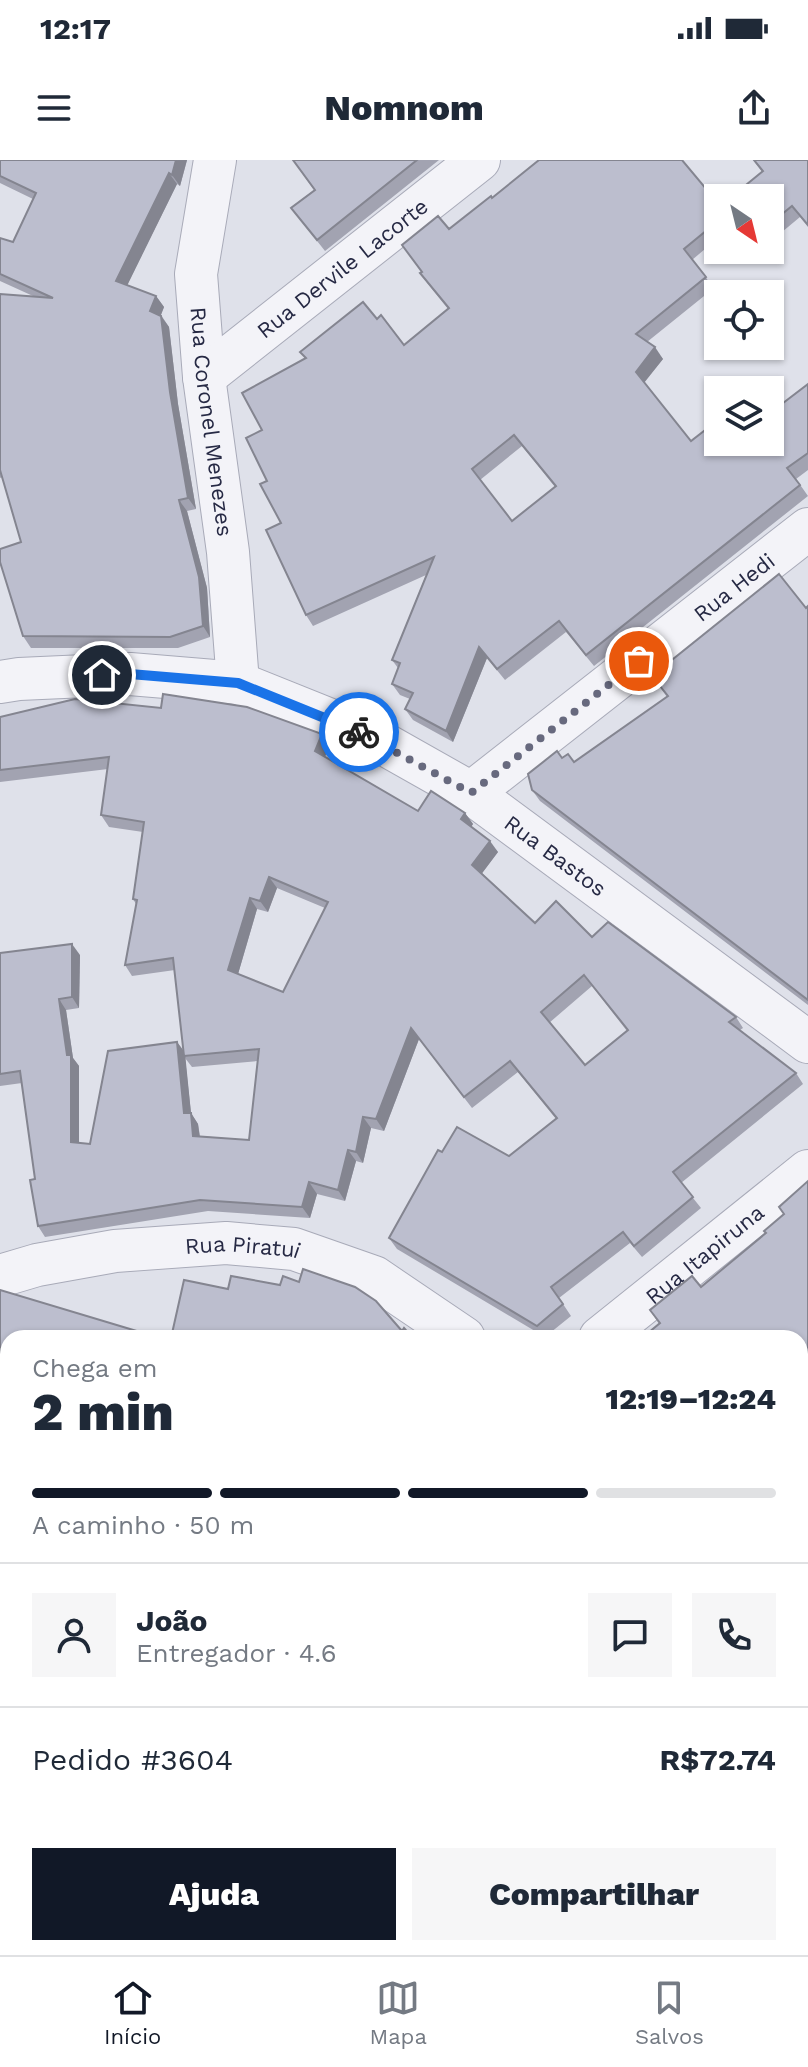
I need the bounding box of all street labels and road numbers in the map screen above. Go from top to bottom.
street label: Rua Dervile Lacorte [252,193,433,343]
street label: Rua Coronel Menezes [186,306,238,538]
street label: Rua Hedi [689,548,780,627]
street label: Rua Bastos [500,810,611,902]
street label: Rua Itapiruna [641,1200,769,1309]
street label: Rua Piratui [184,1231,304,1263]

